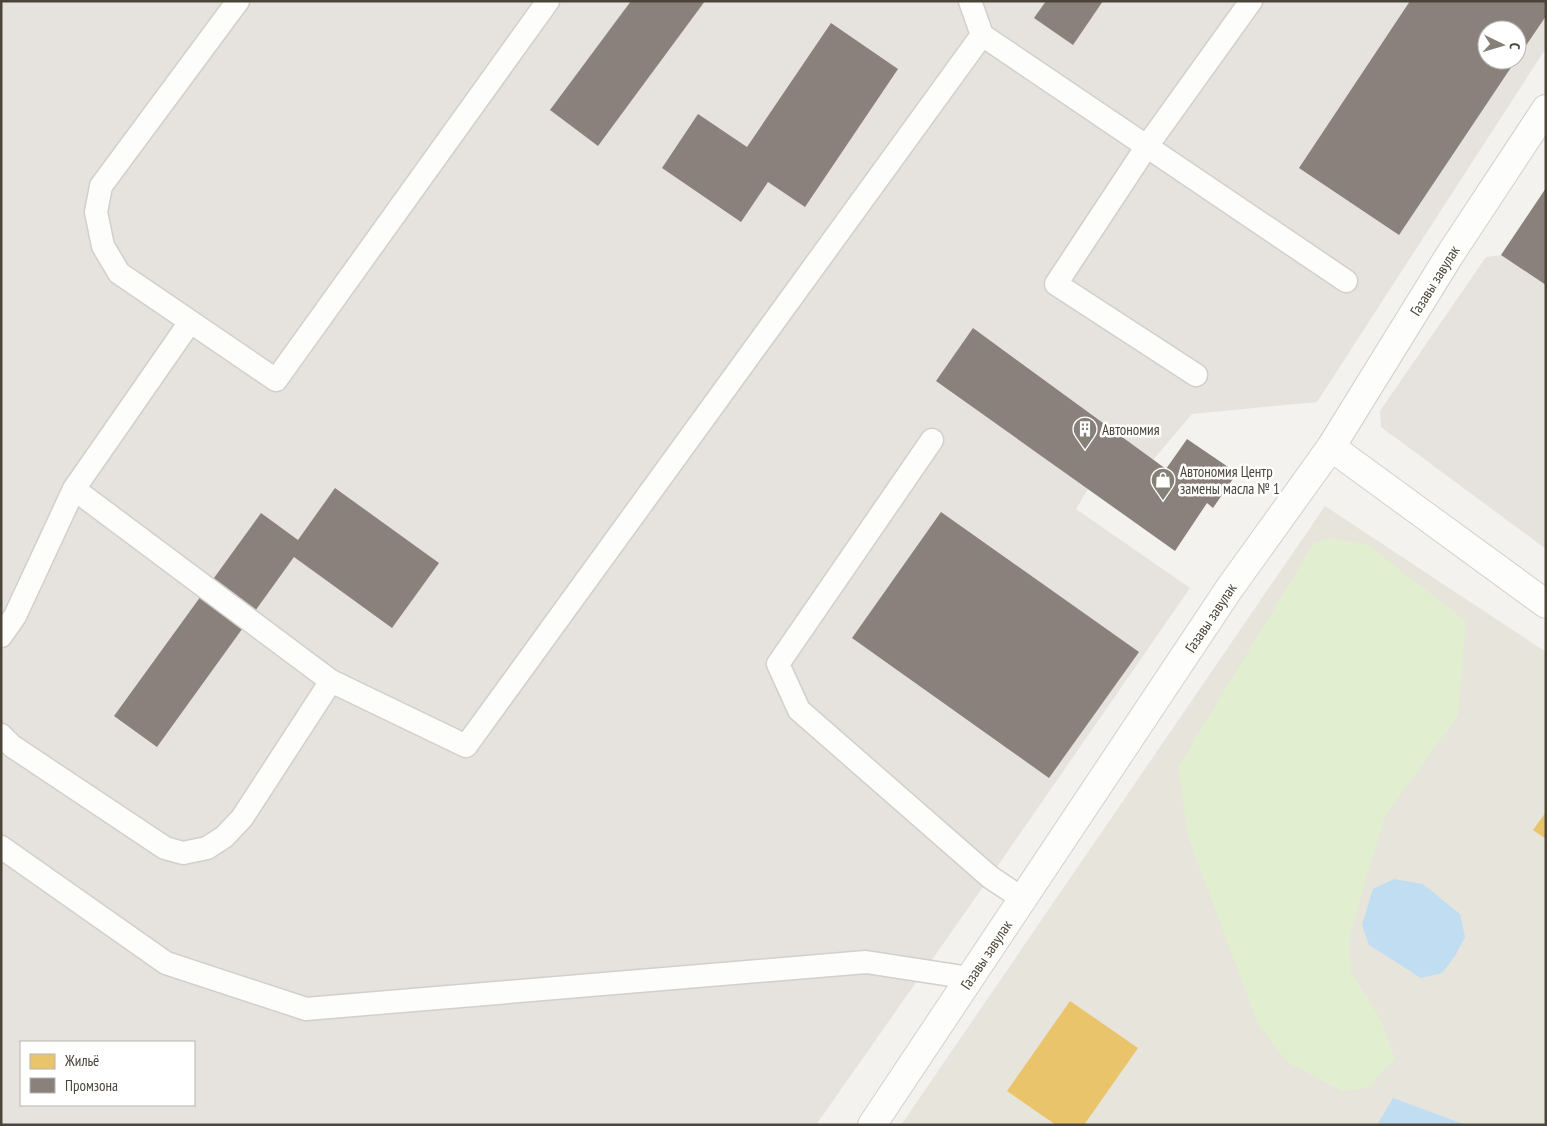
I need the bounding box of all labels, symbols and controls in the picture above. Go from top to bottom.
north arrow [1477,20,1527,70]
text: С [1506,42,1524,51]
street label: Газавы завулак [1405,241,1463,319]
building icon: Автономия [1072,416,1098,450]
place label: Автономия [1102,420,1160,439]
place label: Автономия Центр замены масла № 1 [1180,462,1280,498]
shop icon: Автономия Центр замены масла № 1 [1150,467,1176,501]
street label: Газавы завулак [1180,579,1240,656]
street label: Газавы завулак [956,916,1016,993]
legend [20,1041,195,1106]
text: Жильё [64,1051,99,1070]
text: Промзона [65,1076,118,1095]

